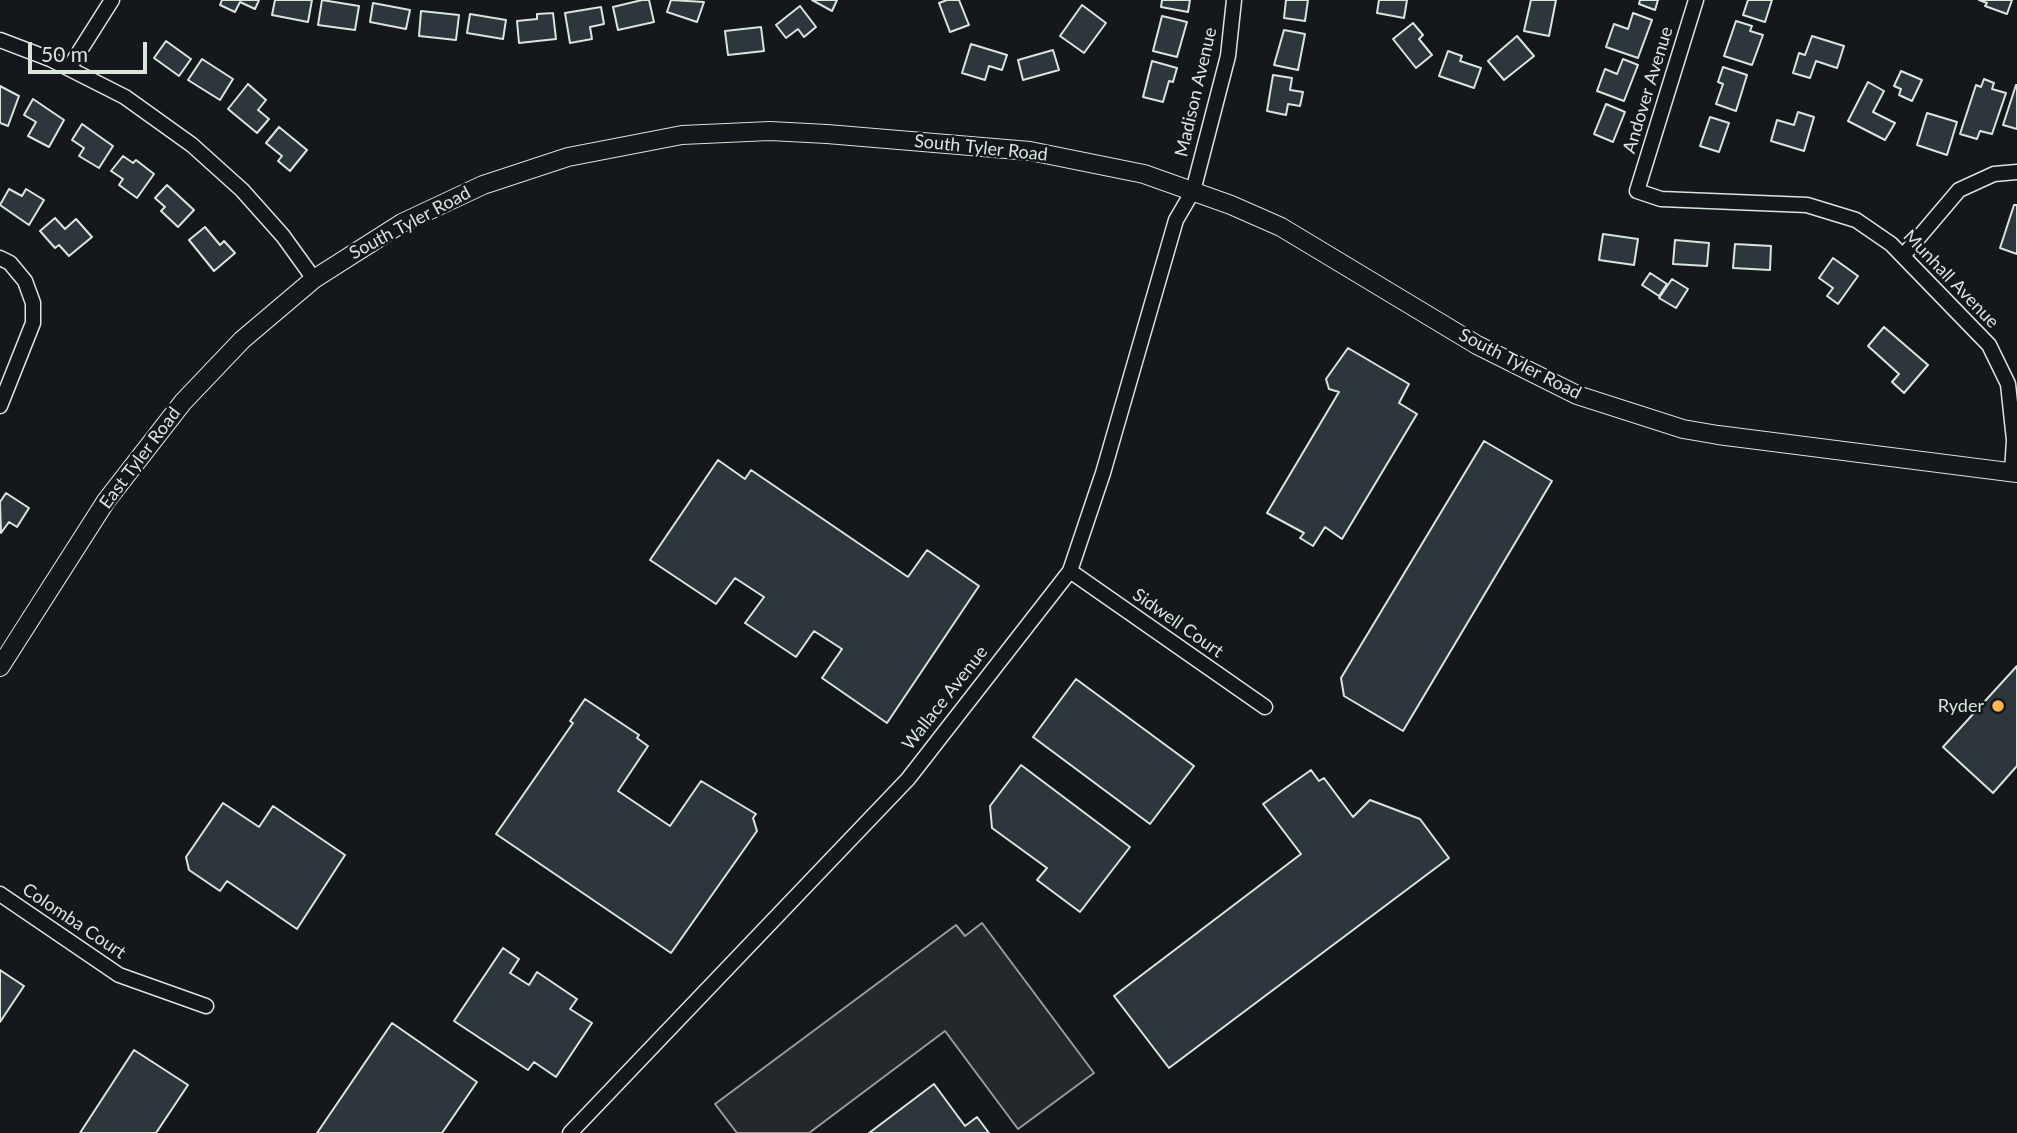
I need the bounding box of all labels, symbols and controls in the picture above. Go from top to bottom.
street label: Andover Avenue [1618,24,1678,156]
street label: Madison Avenue [1171,25,1221,159]
scale bar [32,28,150,72]
text: 50 m [41,41,88,66]
street label: South Tyler Road [913,130,1049,166]
street label: South Tyler Road [346,182,474,264]
street label: Munhall Avenue [1899,225,2003,333]
street label: South Tyler Road [1455,324,1585,404]
street label: East Tyler Road [95,403,185,513]
street label: Sidwell Court [1128,584,1228,662]
street label: Wallace Avenue [898,642,992,754]
place label: Ryder [1938,695,1984,717]
marker: Ryder [1990,698,2006,714]
street label: Colomba Court [18,878,130,964]

